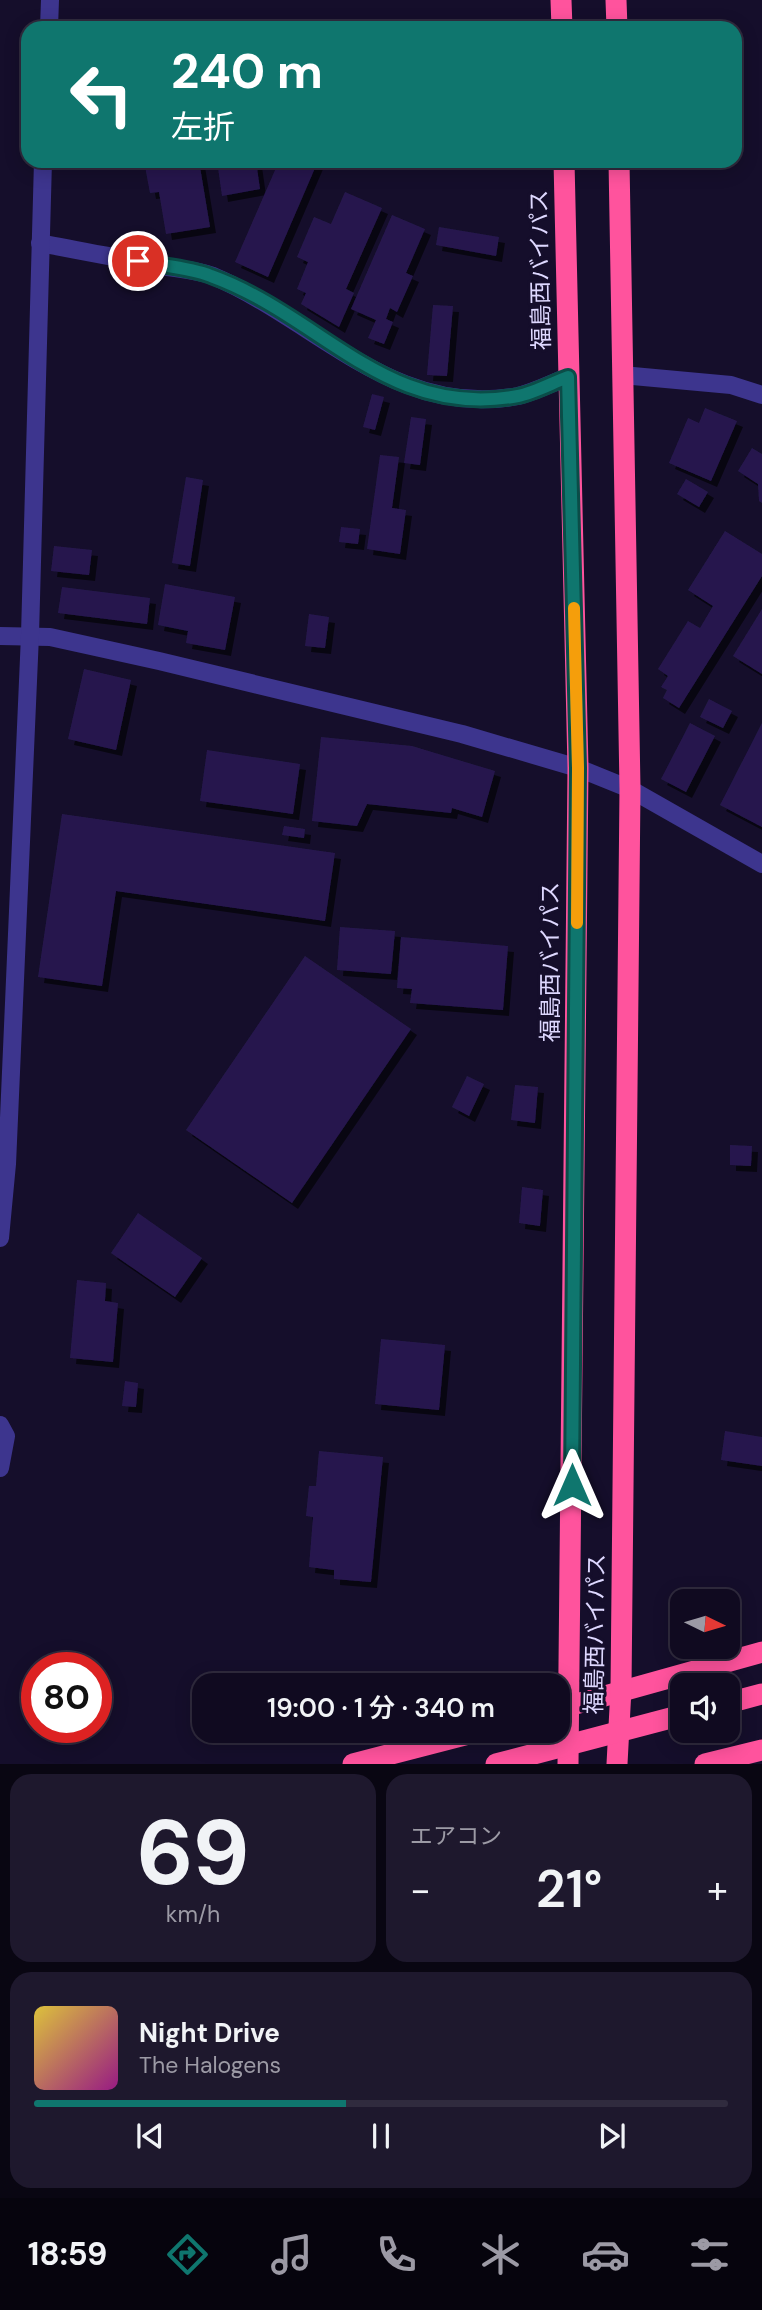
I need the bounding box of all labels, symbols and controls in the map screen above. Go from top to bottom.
text: 240 m [171,39,323,103]
icon: left [56,49,147,140]
text: 左折 [171,106,235,148]
street label: 福島西バイパス [524,189,556,351]
pin [108,231,168,291]
icon: arrive [119,242,157,280]
street label: 福島西バイパス [535,882,565,1042]
position arrow [535,1448,609,1522]
street label: 福島西バイパス [579,1553,611,1715]
north arrow [670,1589,740,1659]
map controls [670,1589,740,1743]
speed limit sign: 80 [21,1652,112,1743]
button: sound [670,1673,740,1743]
text: 19:00 · 1 分 · 340 m [267,1691,495,1725]
text: 69 [136,1794,250,1912]
text: エアコン [410,1821,502,1851]
text: 21° [536,1855,602,1923]
text: − [410,1865,431,1915]
text: + [707,1865,728,1915]
text: km/h [166,1899,220,1929]
text: Night Drive [139,2016,280,2050]
text: The Halogens [139,2050,281,2080]
icon: previous [131,2117,169,2155]
icon: pause [362,2117,400,2155]
icon: next [593,2117,631,2155]
icon: directions [163,2230,212,2279]
icon: music [267,2230,316,2279]
icon: phone [372,2230,421,2279]
icon: climate [476,2230,525,2279]
icon: car [581,2230,630,2279]
icon: filters [685,2230,734,2279]
text: 18:59 [28,2233,107,2275]

